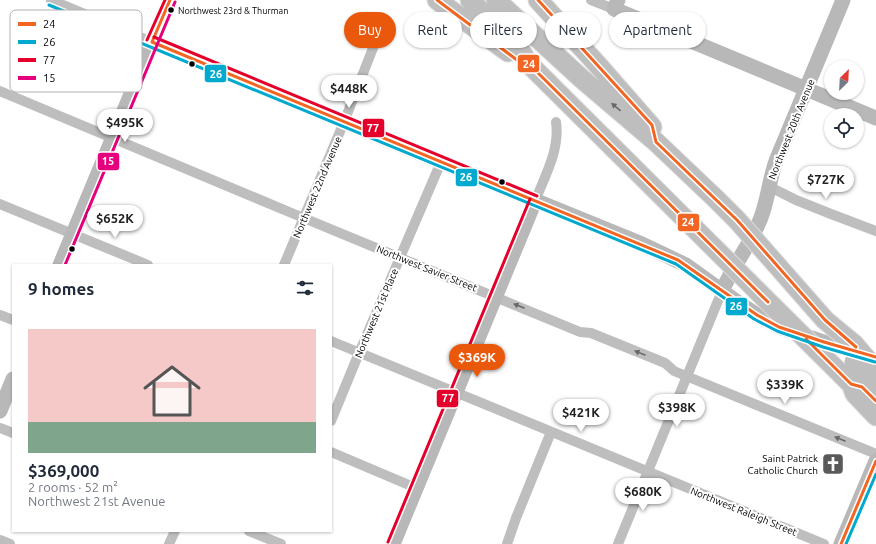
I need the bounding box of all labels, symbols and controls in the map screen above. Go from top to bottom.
marker: Northwest 23rd & Thurman [166,5,176,15]
place label: Northwest 23rd & Thurman [178,6,288,16]
legend [10,10,142,92]
chip: Buy [344,12,396,48]
chip: Rent [404,12,462,48]
chip: Filters [470,12,537,48]
chip: New [545,12,601,48]
chip: Apartment [609,12,706,48]
text: 24 [43,18,55,30]
text: 26 [43,36,55,48]
text: 77 [43,54,55,66]
line badge: 24 [517,54,540,73]
text: 24 [523,58,535,70]
unlabelled marker [187,59,197,69]
north arrow [824,60,864,100]
map controls [824,60,864,148]
line badge: 26 [204,64,227,83]
text: 26 [210,68,222,80]
text: 15 [43,72,55,84]
pin: $448K [321,75,377,109]
street label: Northwest 20th Avenue [766,77,817,181]
text: $448K [330,81,368,95]
one-way arrow [610,103,621,112]
button: locate [824,108,864,148]
pin: $495K [97,109,153,143]
text: $495K [106,115,144,129]
line badge: 77 [362,118,385,138]
text: 77 [367,122,379,134]
street label: Northwest 22nd Avenue [291,135,344,240]
line badge: 15 [97,152,120,171]
text: 15 [102,155,114,167]
pin: $727K [798,166,854,200]
line badge: 26 [455,168,478,187]
text: 26 [460,171,472,183]
text: $727K [807,172,845,186]
unlabelled marker [497,177,507,187]
pin: $652K [87,205,143,239]
text: $652K [96,211,134,225]
line badge: 24 [677,213,700,232]
text: 24 [682,216,694,228]
street label: Northwest Savier Street [375,243,479,294]
unlabelled marker [67,244,77,254]
street label: Northwest 21st Place [353,267,400,360]
icon: filters [294,277,316,299]
text: 9 homes [28,279,94,298]
line badge: 26 [725,297,748,316]
text: 26 [730,300,742,312]
one-way arrow [514,303,525,309]
pin: $369K [449,344,505,378]
one-way arrow [634,349,646,356]
text: $369K [458,350,496,364]
icon: home [136,355,208,427]
pin: $339K [757,371,813,405]
text: $339K [766,377,804,391]
line badge: 77 [436,389,459,408]
text: 77 [442,392,454,404]
pin: $398K [649,394,705,428]
pin: $421K [553,399,609,433]
text: $398K [658,400,696,414]
text: $421K [562,405,600,419]
one-way arrow [833,435,845,441]
church icon: Saint Patrick Catholic Church [820,451,846,477]
place label: Saint Patrick Catholic Church [748,453,818,476]
text: $369,000 [28,461,99,480]
pin: $680K [615,478,671,512]
text: 2 rooms · 52 m² [28,480,118,494]
text: $680K [624,484,662,498]
street label: Northwest Raleigh Street [689,485,799,538]
text: Northwest 21st Avenue [28,494,166,508]

